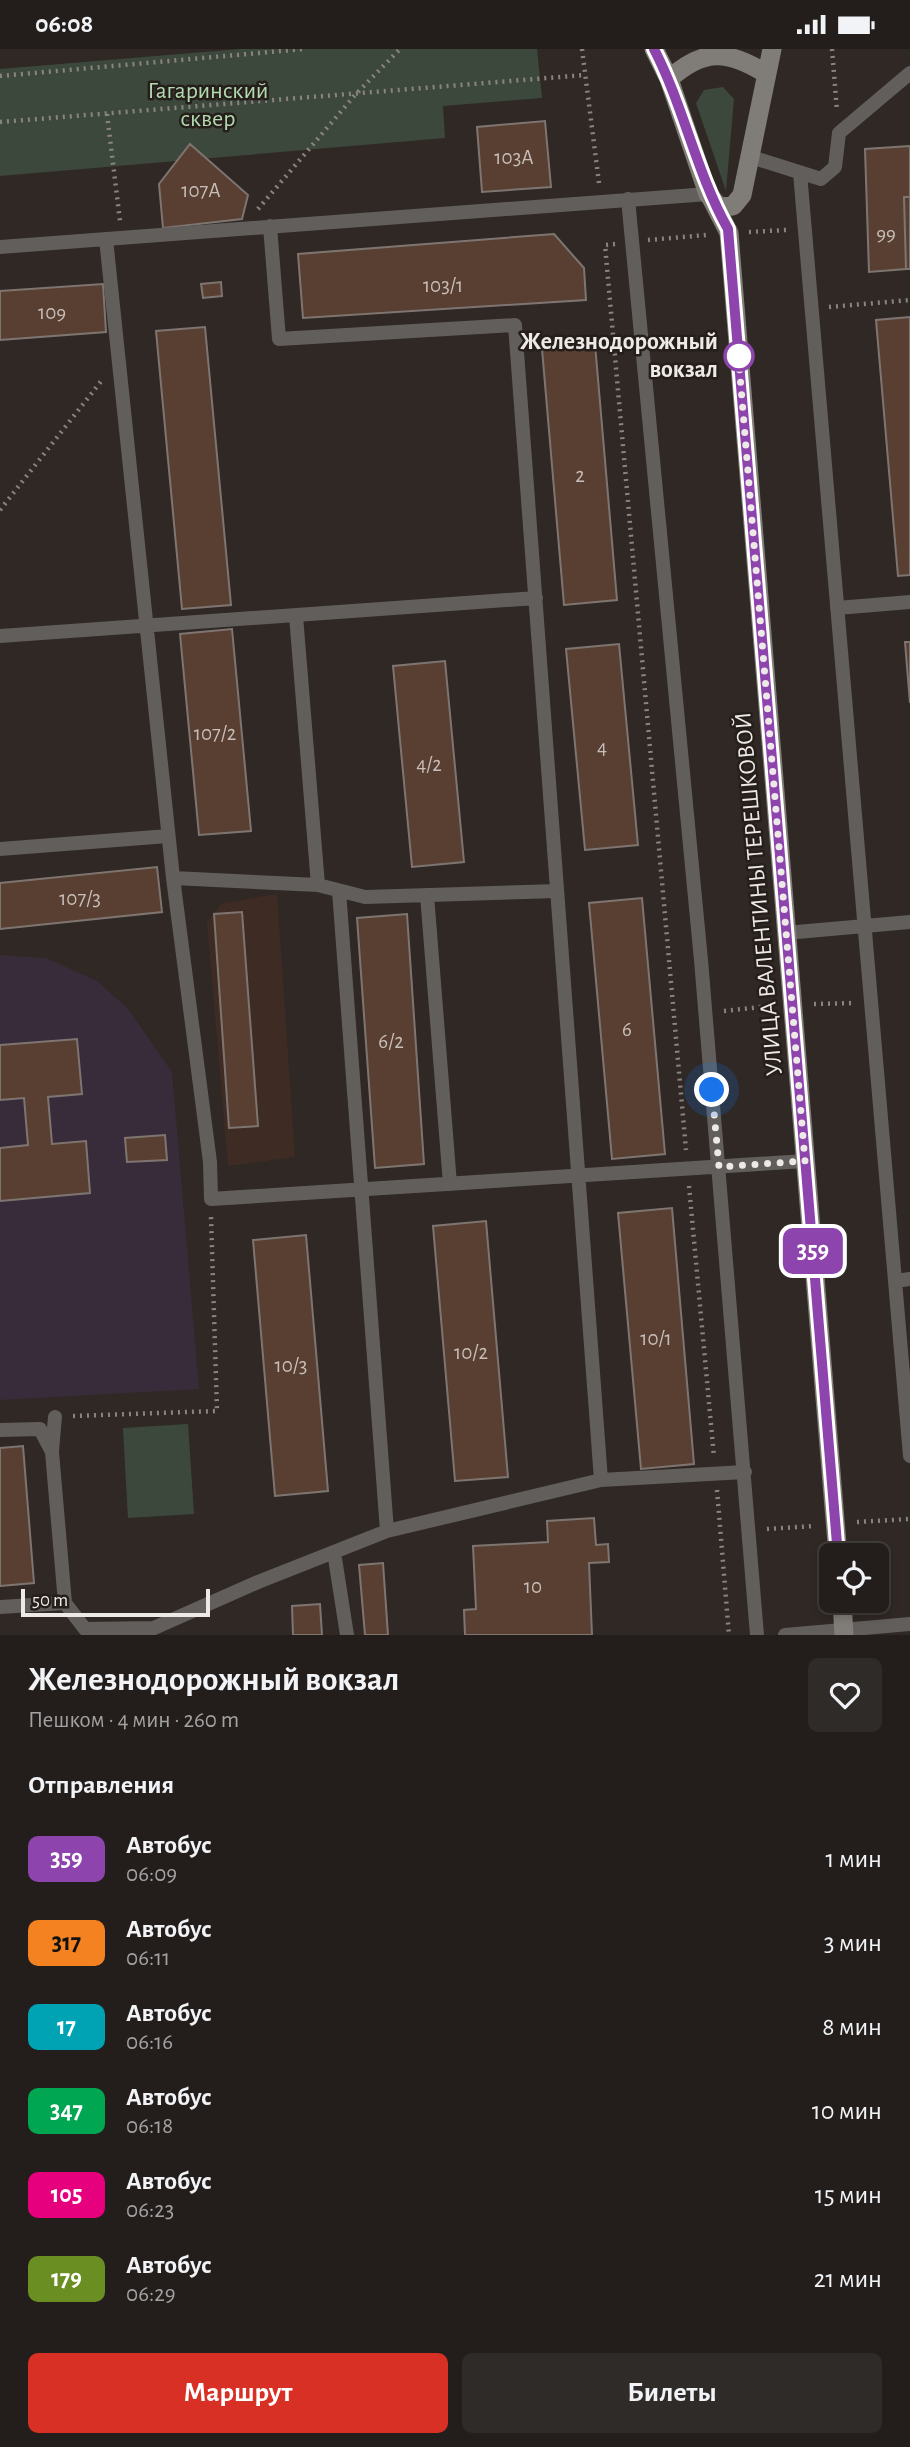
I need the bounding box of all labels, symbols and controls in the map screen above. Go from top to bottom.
text: 06:08 [35,11,93,37]
park label: Гагаринский сквер [147,79,269,131]
house number: 103А [494,147,534,168]
house number: 107А [181,180,221,201]
house number: 99 [876,223,896,244]
house number: 103/1 [423,275,463,296]
house number: 109 [38,302,66,323]
place label: Железнодорожный вокзал [520,330,718,382]
marker: Железнодорожный вокзал [724,341,754,371]
house number: 2 [575,465,585,486]
street label: УЛИЦА ВАЛЕНТИНЫ ТЕРЕШКОВОЙ [731,711,787,1077]
house number: 107/2 [194,723,236,744]
house number: 4 [597,737,607,758]
house number: 4/2 [416,754,442,775]
house number: 107/3 [59,888,101,909]
house number: 6 [622,1019,632,1040]
house number: 6/2 [378,1031,404,1052]
your location [694,1072,729,1107]
line badge: 359 [773,1228,853,1274]
text: 359 [797,1239,829,1263]
house number: 10/1 [640,1328,672,1349]
house number: 10/2 [454,1342,488,1363]
house number: 10/3 [275,1355,308,1376]
map controls [819,1543,889,1613]
button: locate [819,1543,889,1613]
house number: 10 [524,1576,542,1597]
scale bar [21,1586,210,1618]
text: 50 m [32,1591,68,1610]
button: heart [808,1658,882,1732]
text: Железнодорожный вокзал [28,1664,399,1697]
text: Пешком · 4 мин · 260 m [28,1709,239,1732]
text: Отправления [28,1772,174,1798]
text: Автобус [126,1832,212,1858]
text: 1 мин [826,1846,882,1872]
text: 359 [50,1847,83,1871]
text: 06:09 [126,1863,177,1886]
text: Автобус [126,1916,212,1942]
text: 3 мин [824,1930,882,1956]
text: 317 [52,1931,81,1955]
text: 06:11 [126,1947,170,1970]
text: Автобус [126,2000,212,2026]
text: 8 мин [822,2014,882,2040]
text: 17 [57,2015,76,2039]
text: 06:16 [126,2031,173,2054]
text: Автобус [126,2084,212,2110]
text: 10 мин [812,2098,882,2124]
text: 347 [50,2099,83,2123]
text: 06:18 [126,2115,173,2138]
text: Автобус [126,2168,212,2194]
text: 15 мин [815,2182,882,2208]
text: 105 [51,2183,82,2207]
text: 06:23 [126,2199,174,2222]
text: Автобус [126,2252,212,2278]
text: 21 мин [814,2266,882,2292]
text: 179 [51,2267,82,2291]
text: 06:29 [126,2283,176,2306]
button: Маршрут [28,2353,448,2433]
button: Билеты [462,2353,882,2433]

